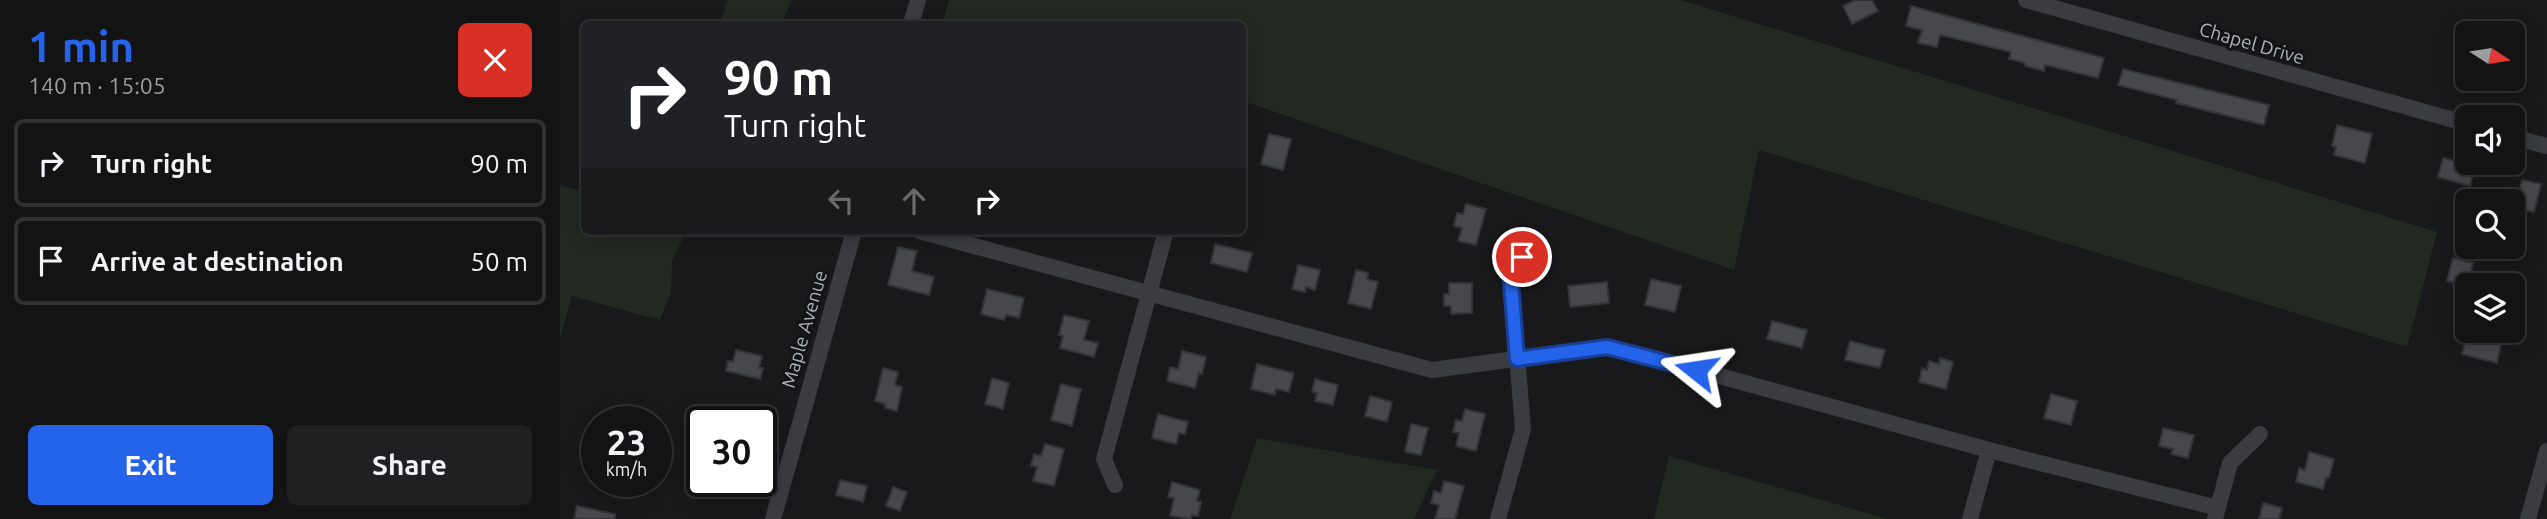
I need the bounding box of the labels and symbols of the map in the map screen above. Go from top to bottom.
street label: Chapel Drive [2197,18,2307,68]
north arrow [2455,21,2525,91]
pin [1492,227,1552,287]
street label: Maple Avenue [777,268,831,390]
position arrow [1659,333,1733,407]
speed limit sign: 30 [686,406,777,497]

